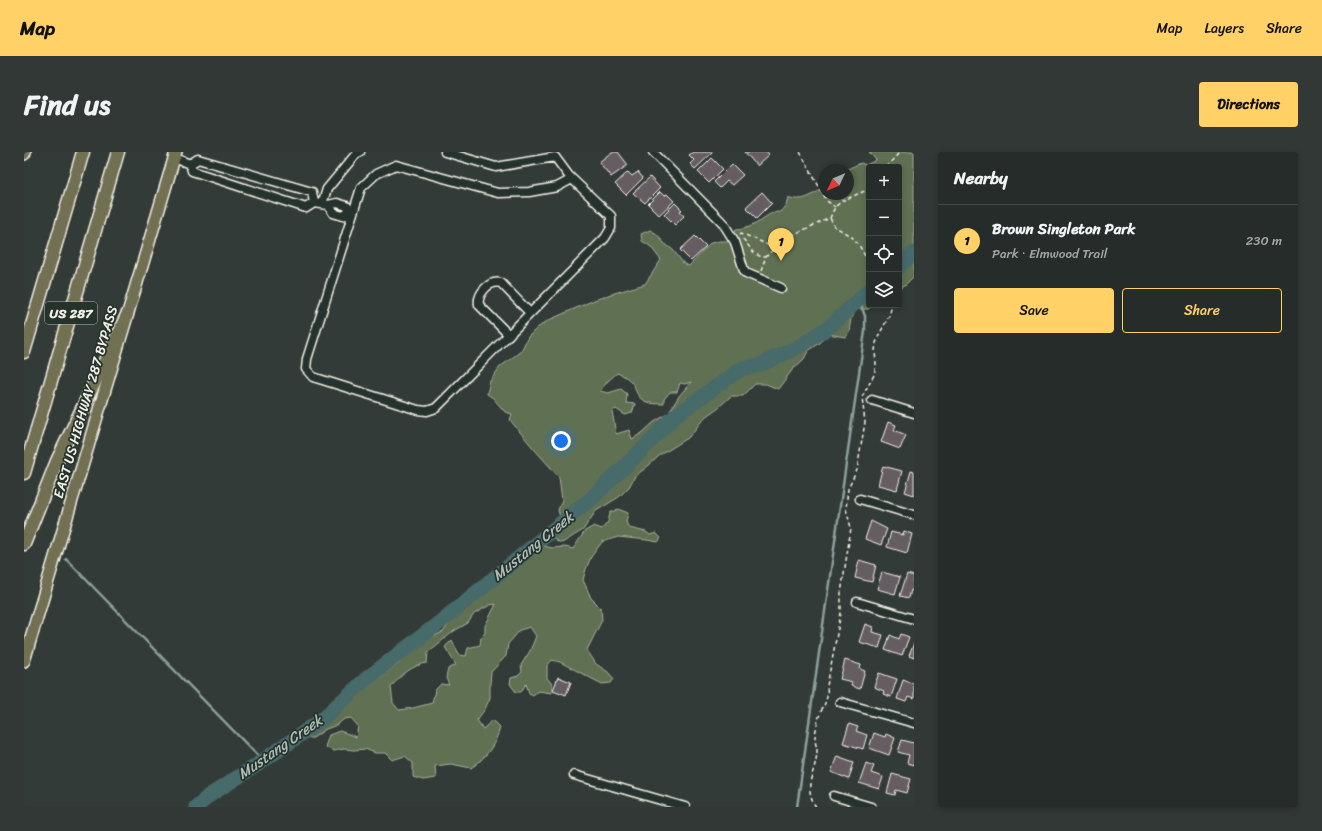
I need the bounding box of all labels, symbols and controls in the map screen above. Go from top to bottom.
text: Map [20,12,55,45]
text: Map [1157,16,1182,41]
text: Layers [1204,16,1244,41]
text: Share [1266,16,1302,41]
text: Find us [24,80,111,129]
button: Directions [1199,82,1298,127]
text: Nearby [954,163,1008,193]
north arrow [818,164,854,200]
map controls [866,164,902,308]
button: + [866,164,902,200]
button: − [866,200,902,236]
text: Brown Singleton Park [992,216,1135,242]
pin: 1 [768,228,794,261]
text: 1 [964,229,970,252]
text: 230 m [1246,229,1282,252]
button: locate [866,236,902,272]
text: Park · Elmwood Trail [992,242,1107,265]
button: layers [866,272,902,308]
button: Save [954,288,1114,333]
button: Share [1122,288,1282,333]
road number: US 287 [45,302,97,324]
street label: EAST US HIGHWAY 287 BYPASS [46,303,125,502]
your location [551,431,571,451]
water label: Mustang Creek [486,504,581,587]
water label: Mustang Creek [232,707,329,786]

